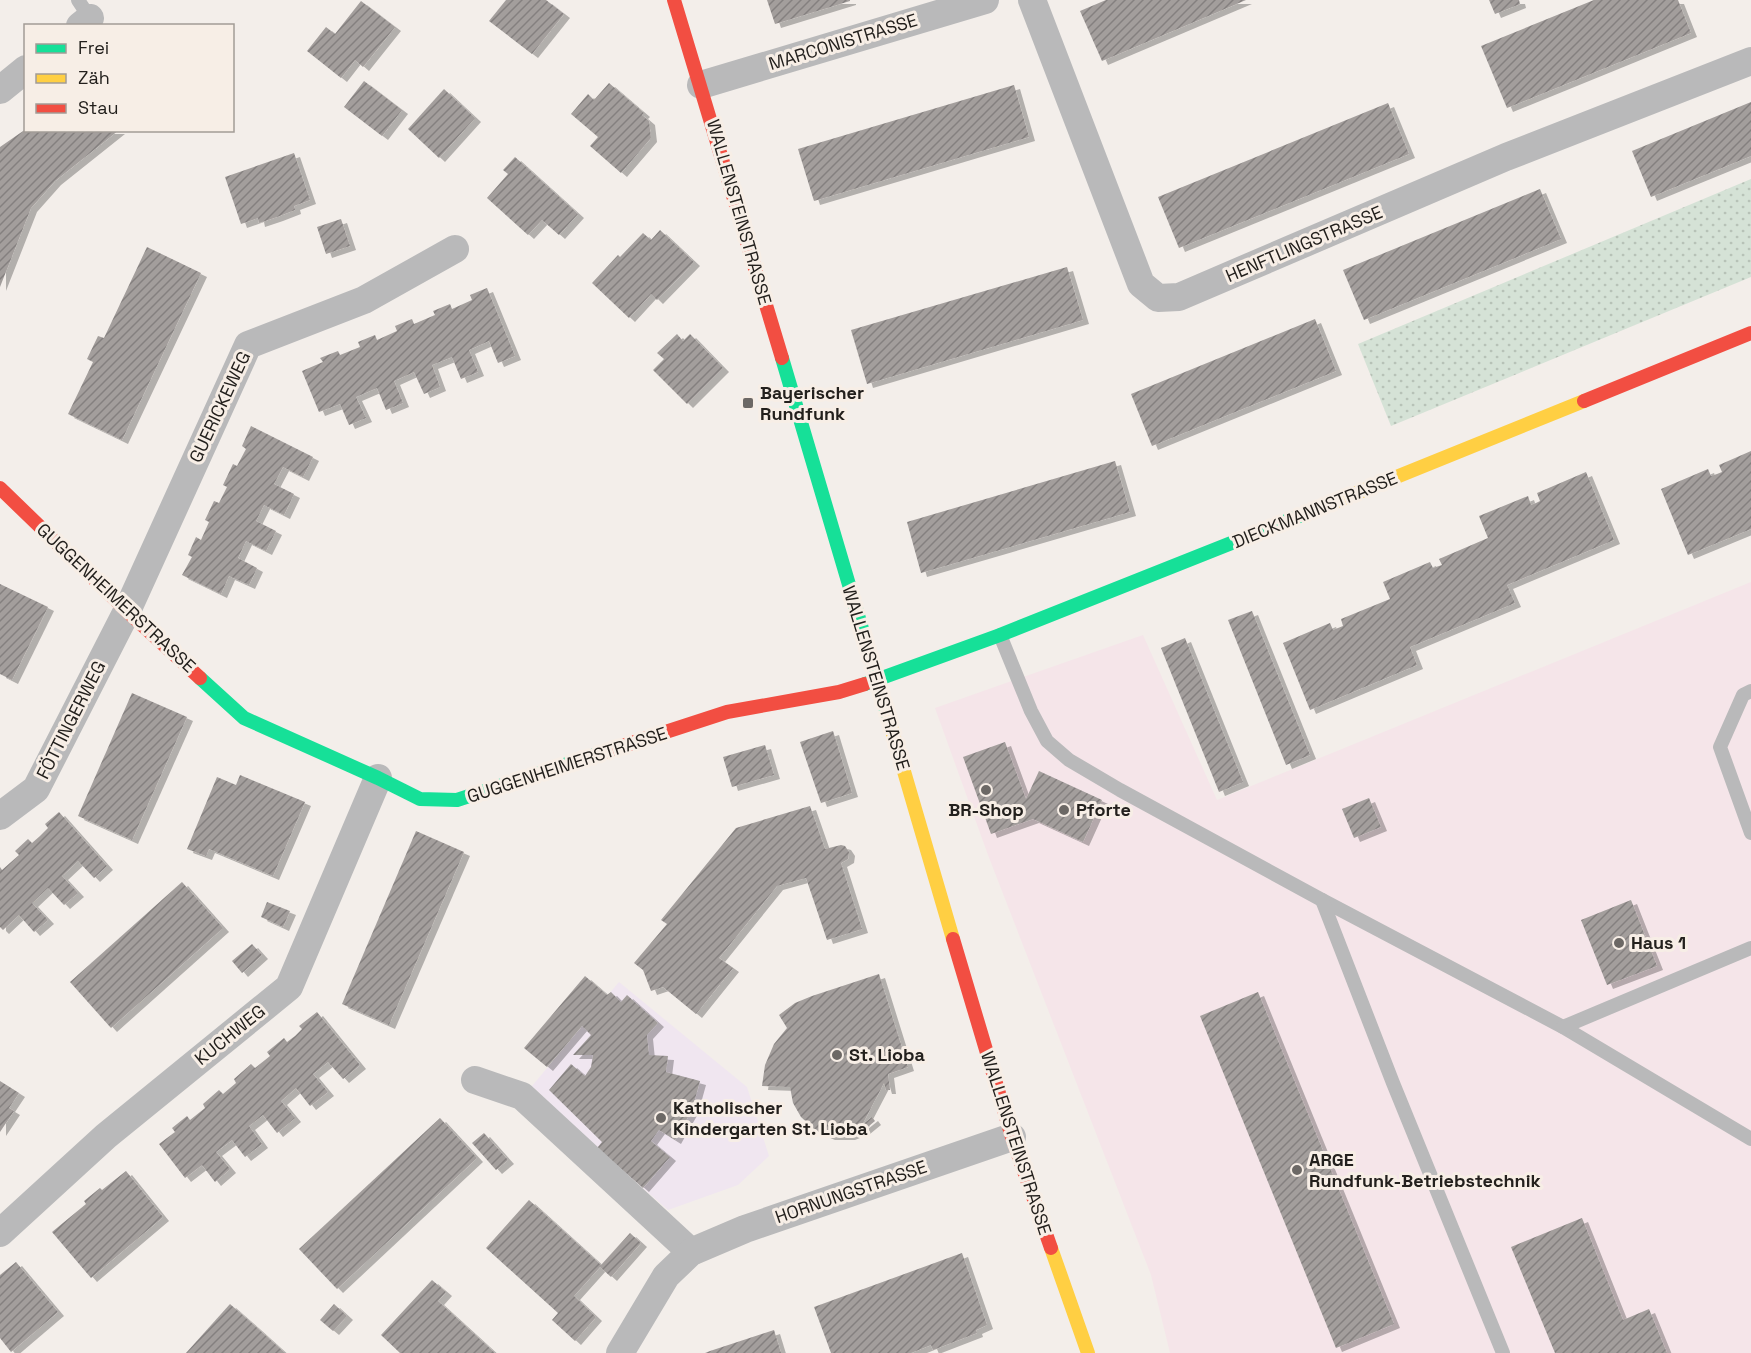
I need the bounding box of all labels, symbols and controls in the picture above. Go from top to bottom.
street label: MARCONISTRASSE [766,8,920,75]
legend [24,24,234,132]
text: Frei [78,36,109,59]
text: Zäh [78,66,110,89]
text: Stau [78,96,118,119]
street label: WALLENSTEINSTRASSE [702,116,777,307]
street label: HENFTLINGSTRASSE [1222,200,1386,287]
street label: GUERICKEWEG [184,347,255,466]
place label: Bayerischer Rundfunk [760,381,864,425]
marker: Bayerischer Rundfunk [741,396,755,410]
street label: DIECKMANNSTRASSE [1229,466,1401,553]
street label: GUGGENHEIMERSTRASSE [32,518,201,677]
street label: WALLENSTEINSTRASSE [837,583,916,773]
street label: FÖTTINGERWEG [31,657,110,783]
street label: GUGGENHEIMERSTRASSE [464,721,670,808]
marker: BR-Shop [979,783,993,797]
place label: BR-Shop [948,798,1024,821]
place label: Pforte [1076,798,1131,821]
marker: Pforte [1057,803,1071,817]
place label: Haus 1 [1631,931,1686,954]
marker: Haus 1 [1612,936,1626,950]
street label: KUCHWEG [190,999,270,1070]
place label: St. Lioba [849,1043,926,1066]
marker: St. Lioba [830,1048,844,1062]
street label: WALLENSTEINSTRASSE [976,1048,1057,1238]
place label: Katholischer Kindergarten St. Lioba [673,1096,868,1140]
marker: Katholischer Kindergarten St. Lioba [654,1111,668,1125]
place label: ARGE Rundfunk-Betriebstechnik [1309,1148,1541,1192]
street label: HORNUNGSTRASSE [772,1155,930,1228]
marker: ARGE Rundfunk-Betriebstechnik [1290,1163,1304,1177]

